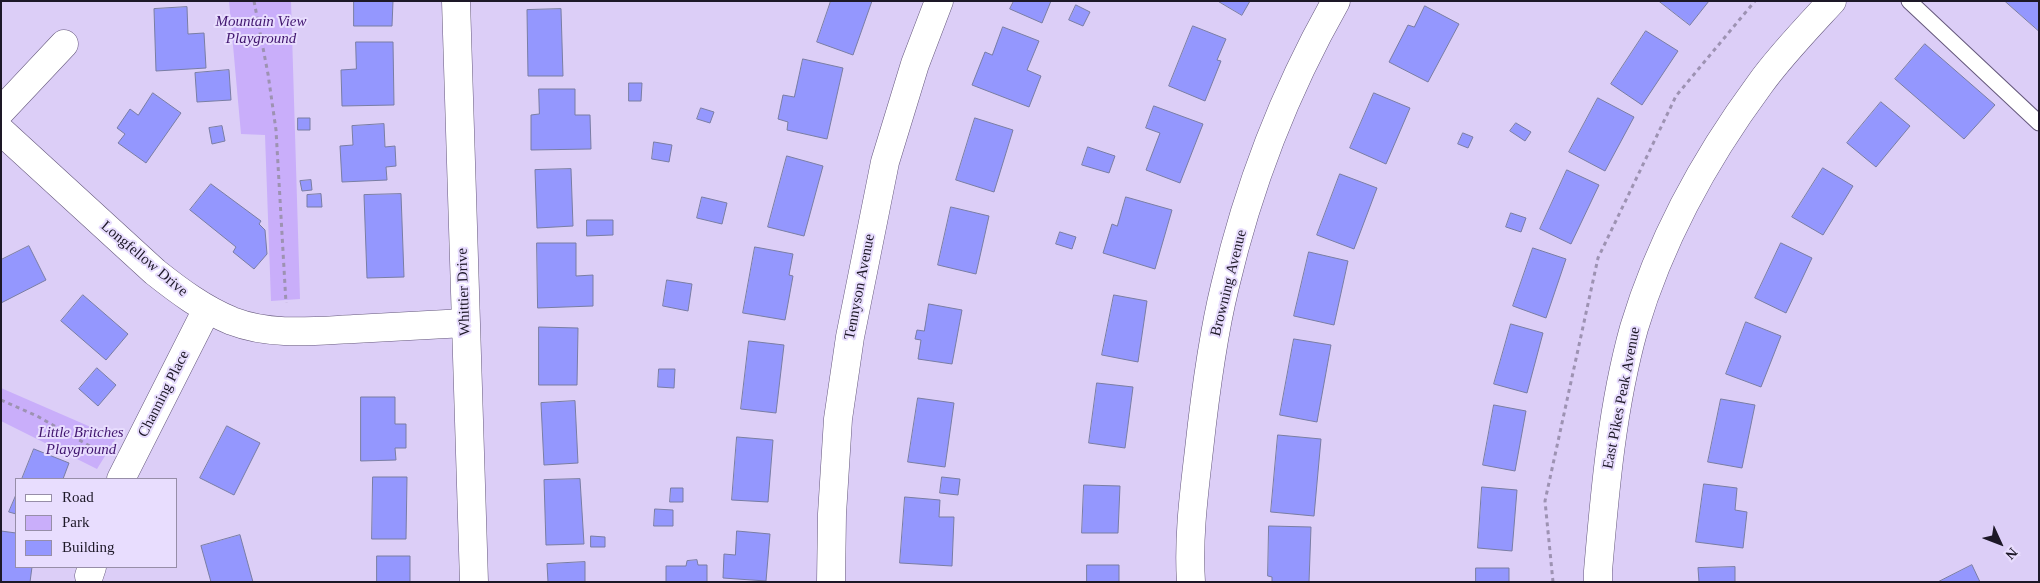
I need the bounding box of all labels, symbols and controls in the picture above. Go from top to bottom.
park label: Mountain View Playground [216,13,306,48]
street label: Longfellow Drive [97,217,191,301]
street label: Browning Avenue [1207,228,1251,338]
street label: Tennyson Avenue [841,233,879,341]
street label: Whittier Drive [453,248,475,336]
street label: East Pikes Peak Avenue [1599,325,1645,471]
street label: Channing Place [135,348,193,440]
park label: Little Britches Playground [38,424,124,459]
legend [15,478,178,568]
text: Road [62,489,94,505]
text: Park [62,514,90,530]
north arrow [1975,518,2025,568]
text: Building [62,539,115,555]
text: N [2002,545,2020,562]

